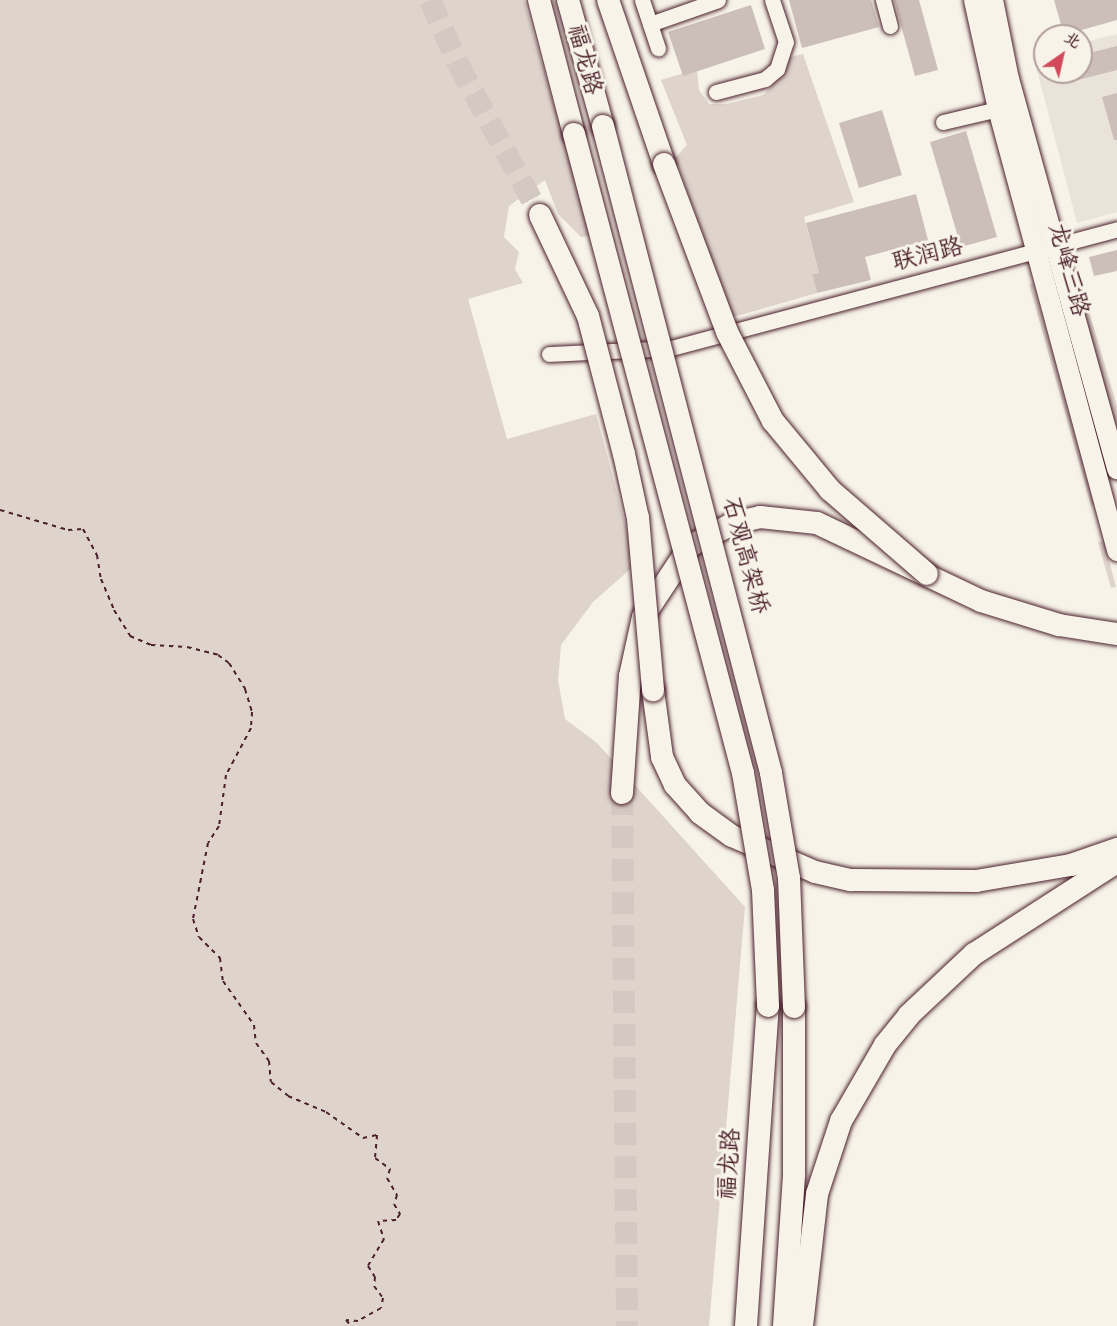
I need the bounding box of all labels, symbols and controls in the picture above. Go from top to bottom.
street label: 福龙路 [560,21,606,99]
north arrow [1033,24,1093,84]
text: 北 [1059,26,1085,55]
street label: 龙峰三路 [1041,220,1093,320]
street label: 联润路 [890,233,966,279]
street label: 石观高架桥 [715,494,773,618]
street label: 福龙路 [714,1127,748,1201]

